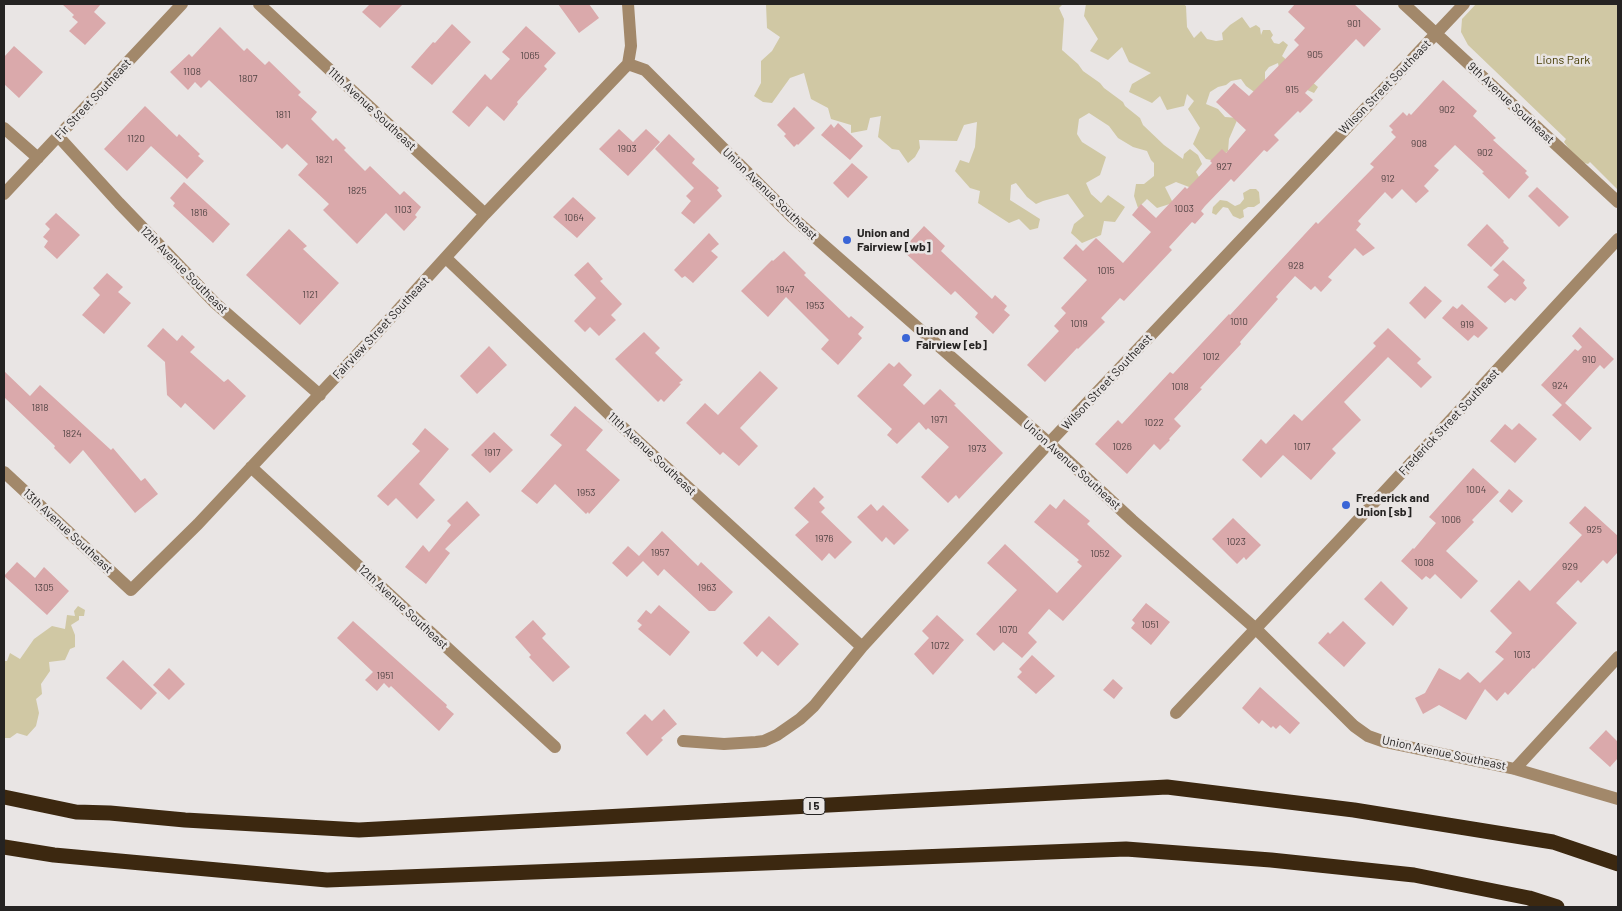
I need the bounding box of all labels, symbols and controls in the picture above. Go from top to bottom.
house number: 901 [1347,18,1361,30]
street label: Wilson Street Southeast [1336,37,1434,137]
house number: 905 [1307,49,1323,61]
house number: 1065 [520,50,540,62]
park label: Lions Park [1536,53,1590,67]
street label: Fir Street Southeast [52,56,134,142]
street label: 9th Avenue Southeast [1465,59,1557,147]
street label: 11th Avenue Southeast [325,64,419,154]
house number: 1108 [183,66,201,78]
house number: 1807 [238,73,258,85]
house number: 915 [1285,84,1299,96]
house number: 902 [1439,104,1455,116]
house number: 1811 [275,109,291,121]
house number: 1120 [127,133,145,145]
house number: 908 [1411,138,1427,150]
house number: 1903 [617,143,637,155]
street label: Union Avenue Southeast [719,145,821,243]
house number: 902 [1477,147,1493,159]
house number: 1821 [315,154,333,166]
house number: 927 [1216,161,1232,173]
house number: 912 [1381,173,1395,185]
house number: 1825 [347,185,367,197]
house number: 1003 [1174,203,1194,215]
house number: 1103 [394,204,412,216]
house number: 1816 [190,207,208,219]
house number: 1064 [564,212,584,224]
street label: 12th Avenue Southeast [137,223,231,317]
place label: Union and Fairview [wb] [857,226,931,254]
marker: Union and Fairview [wb] [841,234,853,246]
house number: 928 [1288,260,1304,272]
house number: 1015 [1097,265,1115,277]
street label: Fairview Street Southeast [330,274,432,382]
house number: 1947 [776,284,794,296]
house number: 1121 [302,289,318,301]
house number: 1953 [806,300,824,312]
house number: 1010 [1230,316,1248,328]
house number: 1019 [1070,318,1088,330]
house number: 919 [1460,319,1474,331]
place label: Union and Fairview [eb] [916,324,987,352]
street label: Wilson Street Southeast [1059,331,1155,433]
marker: Union and Fairview [eb] [900,332,912,344]
house number: 1012 [1202,351,1220,363]
house number: 910 [1582,354,1596,366]
street label: Frederick Street Southeast [1396,366,1502,478]
house number: 924 [1552,380,1568,392]
house number: 1018 [1171,381,1189,393]
house number: 1818 [31,402,49,414]
street label: 11th Avenue Southeast [605,409,699,499]
house number: 1971 [931,414,947,426]
street label: Union Avenue Southeast [1020,417,1124,513]
house number: 1022 [1144,417,1164,429]
house number: 1824 [62,428,82,440]
house number: 1026 [1112,441,1132,453]
house number: 1017 [1293,441,1311,453]
house number: 1973 [968,443,986,455]
house number: 1917 [484,447,500,459]
house number: 1004 [1466,484,1486,496]
street label: 13th Avenue Southeast [20,486,116,576]
house number: 1953 [577,487,595,499]
place label: Frederick and Union [sb] [1356,491,1429,519]
marker: Frederick and Union [sb] [1340,499,1352,511]
house number: 1006 [1441,514,1461,526]
house number: 925 [1586,524,1602,536]
house number: 1976 [815,533,833,545]
house number: 1023 [1226,536,1246,548]
house number: 1957 [651,547,669,559]
house number: 1052 [1090,548,1110,560]
house number: 1008 [1414,557,1434,569]
house number: 929 [1562,561,1578,573]
street label: 12th Avenue Southeast [355,562,451,652]
house number: 1305 [34,582,54,594]
house number: 1963 [697,582,717,594]
house number: 1051 [1141,619,1159,631]
house number: 1070 [998,624,1018,636]
house number: 1072 [930,640,950,652]
house number: 1013 [1513,649,1531,661]
house number: 1951 [376,670,394,682]
street label: Union Avenue Southeast [1381,733,1507,773]
road number: I 5 [803,798,825,814]

